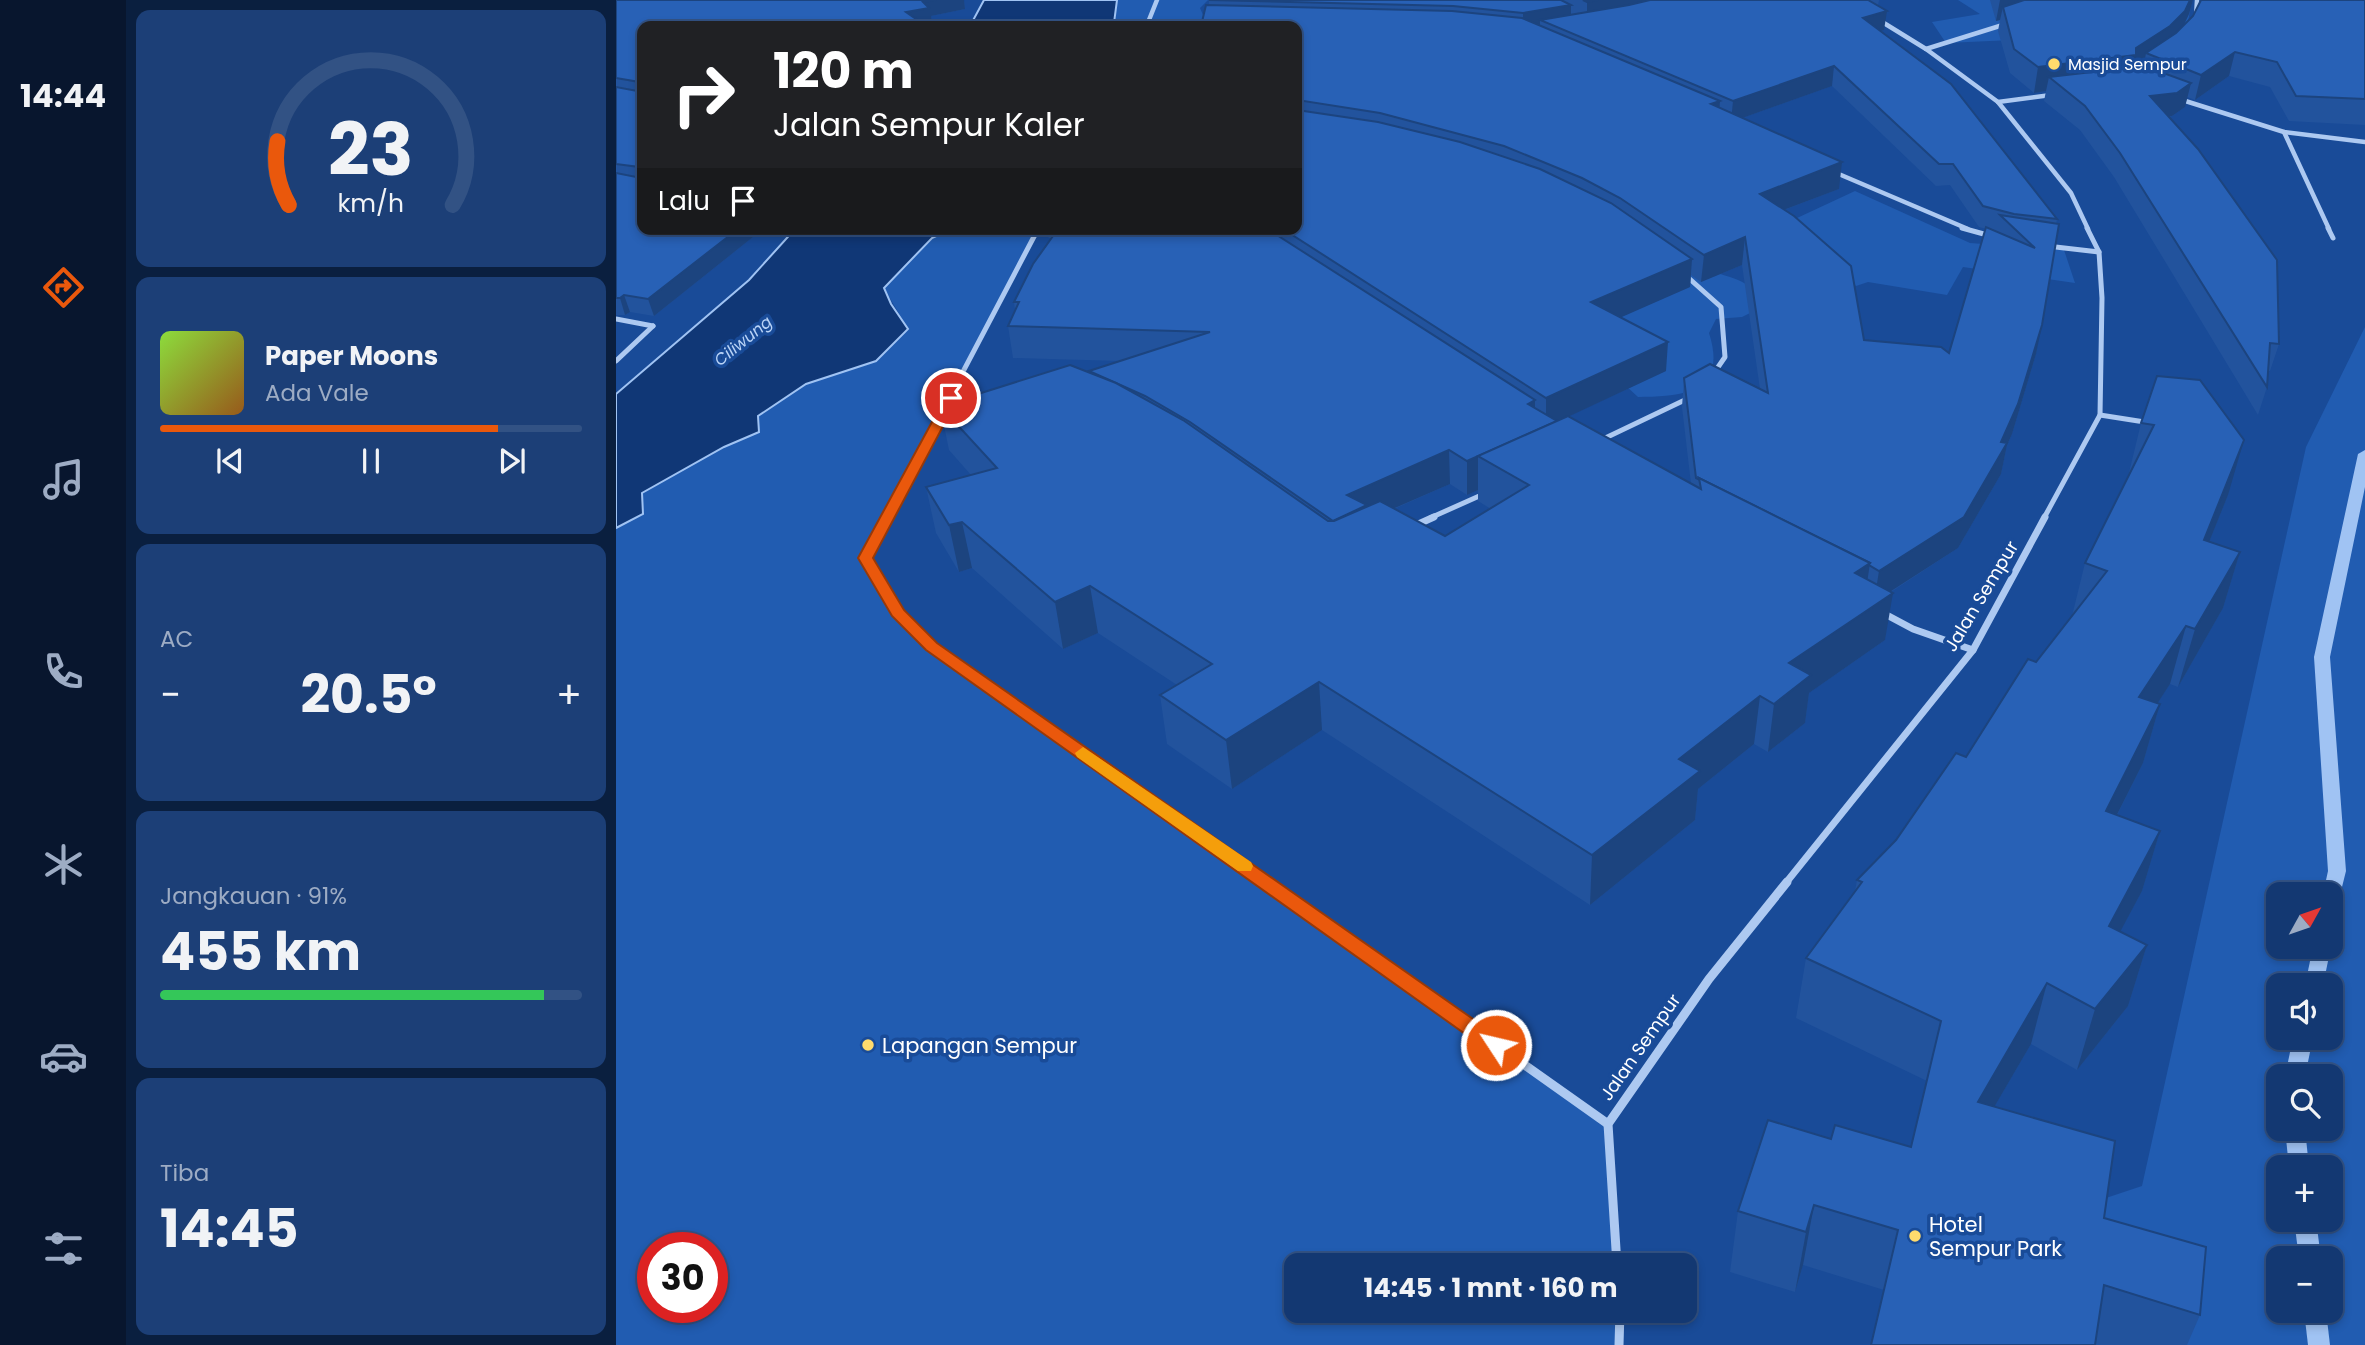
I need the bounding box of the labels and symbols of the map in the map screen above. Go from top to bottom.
place label: Masjid Sempur [2068,53,2187,76]
marker: Masjid Sempur [2046,56,2062,72]
water label: Ciliwung [709,310,777,372]
pin [921,368,981,428]
street label: Jalan Sempur [1938,536,2024,656]
north arrow [2266,882,2343,959]
street label: Jalan Sempur [1594,988,1686,1105]
position arrow [1459,1008,1533,1082]
place label: Lapangan Sempur [882,1031,1077,1060]
marker: Lapangan Sempur [860,1037,876,1053]
place label: Hotel Sempur Park [1929,1210,2062,1263]
marker: Hotel Sempur Park [1907,1228,1923,1244]
speed limit sign: 30 [637,1232,728,1323]

